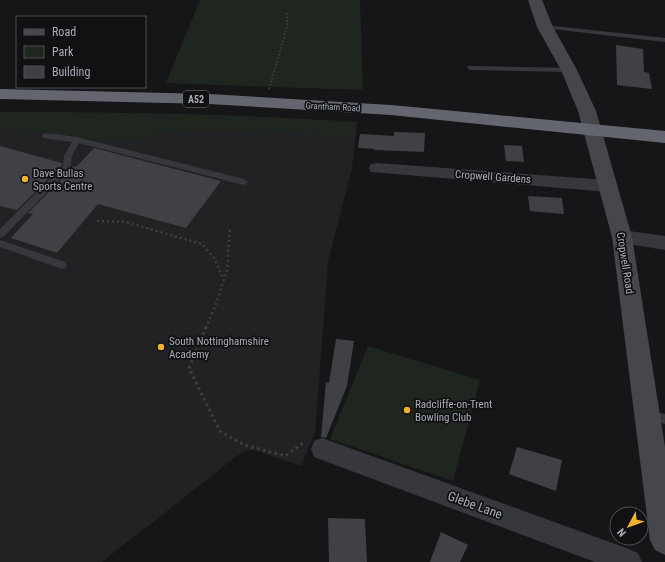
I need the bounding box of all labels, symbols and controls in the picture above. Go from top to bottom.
legend [16,16,146,88]
text: Road [52,25,76,39]
text: Park [52,45,74,59]
text: Building [52,65,90,79]
road number: A52 [183,91,209,107]
street label: Grantham Road [305,101,361,113]
place label: Dave Bullas Sports Centre [33,167,92,193]
street label: Cropwell Gardens [454,168,532,186]
marker: Dave Bullas Sports Centre [20,174,30,184]
street label: Cropwell Road [614,231,636,295]
place label: South Nottinghamshire Academy [169,335,269,361]
marker: South Nottinghamshire Academy [156,342,166,352]
place label: Radcliffe-on-Trent Bowling Club [415,398,492,424]
marker: Radcliffe-on-Trent Bowling Club [402,405,412,415]
street label: Glebe Lane [446,488,504,522]
north arrow [609,506,649,546]
text: N [615,525,629,539]

